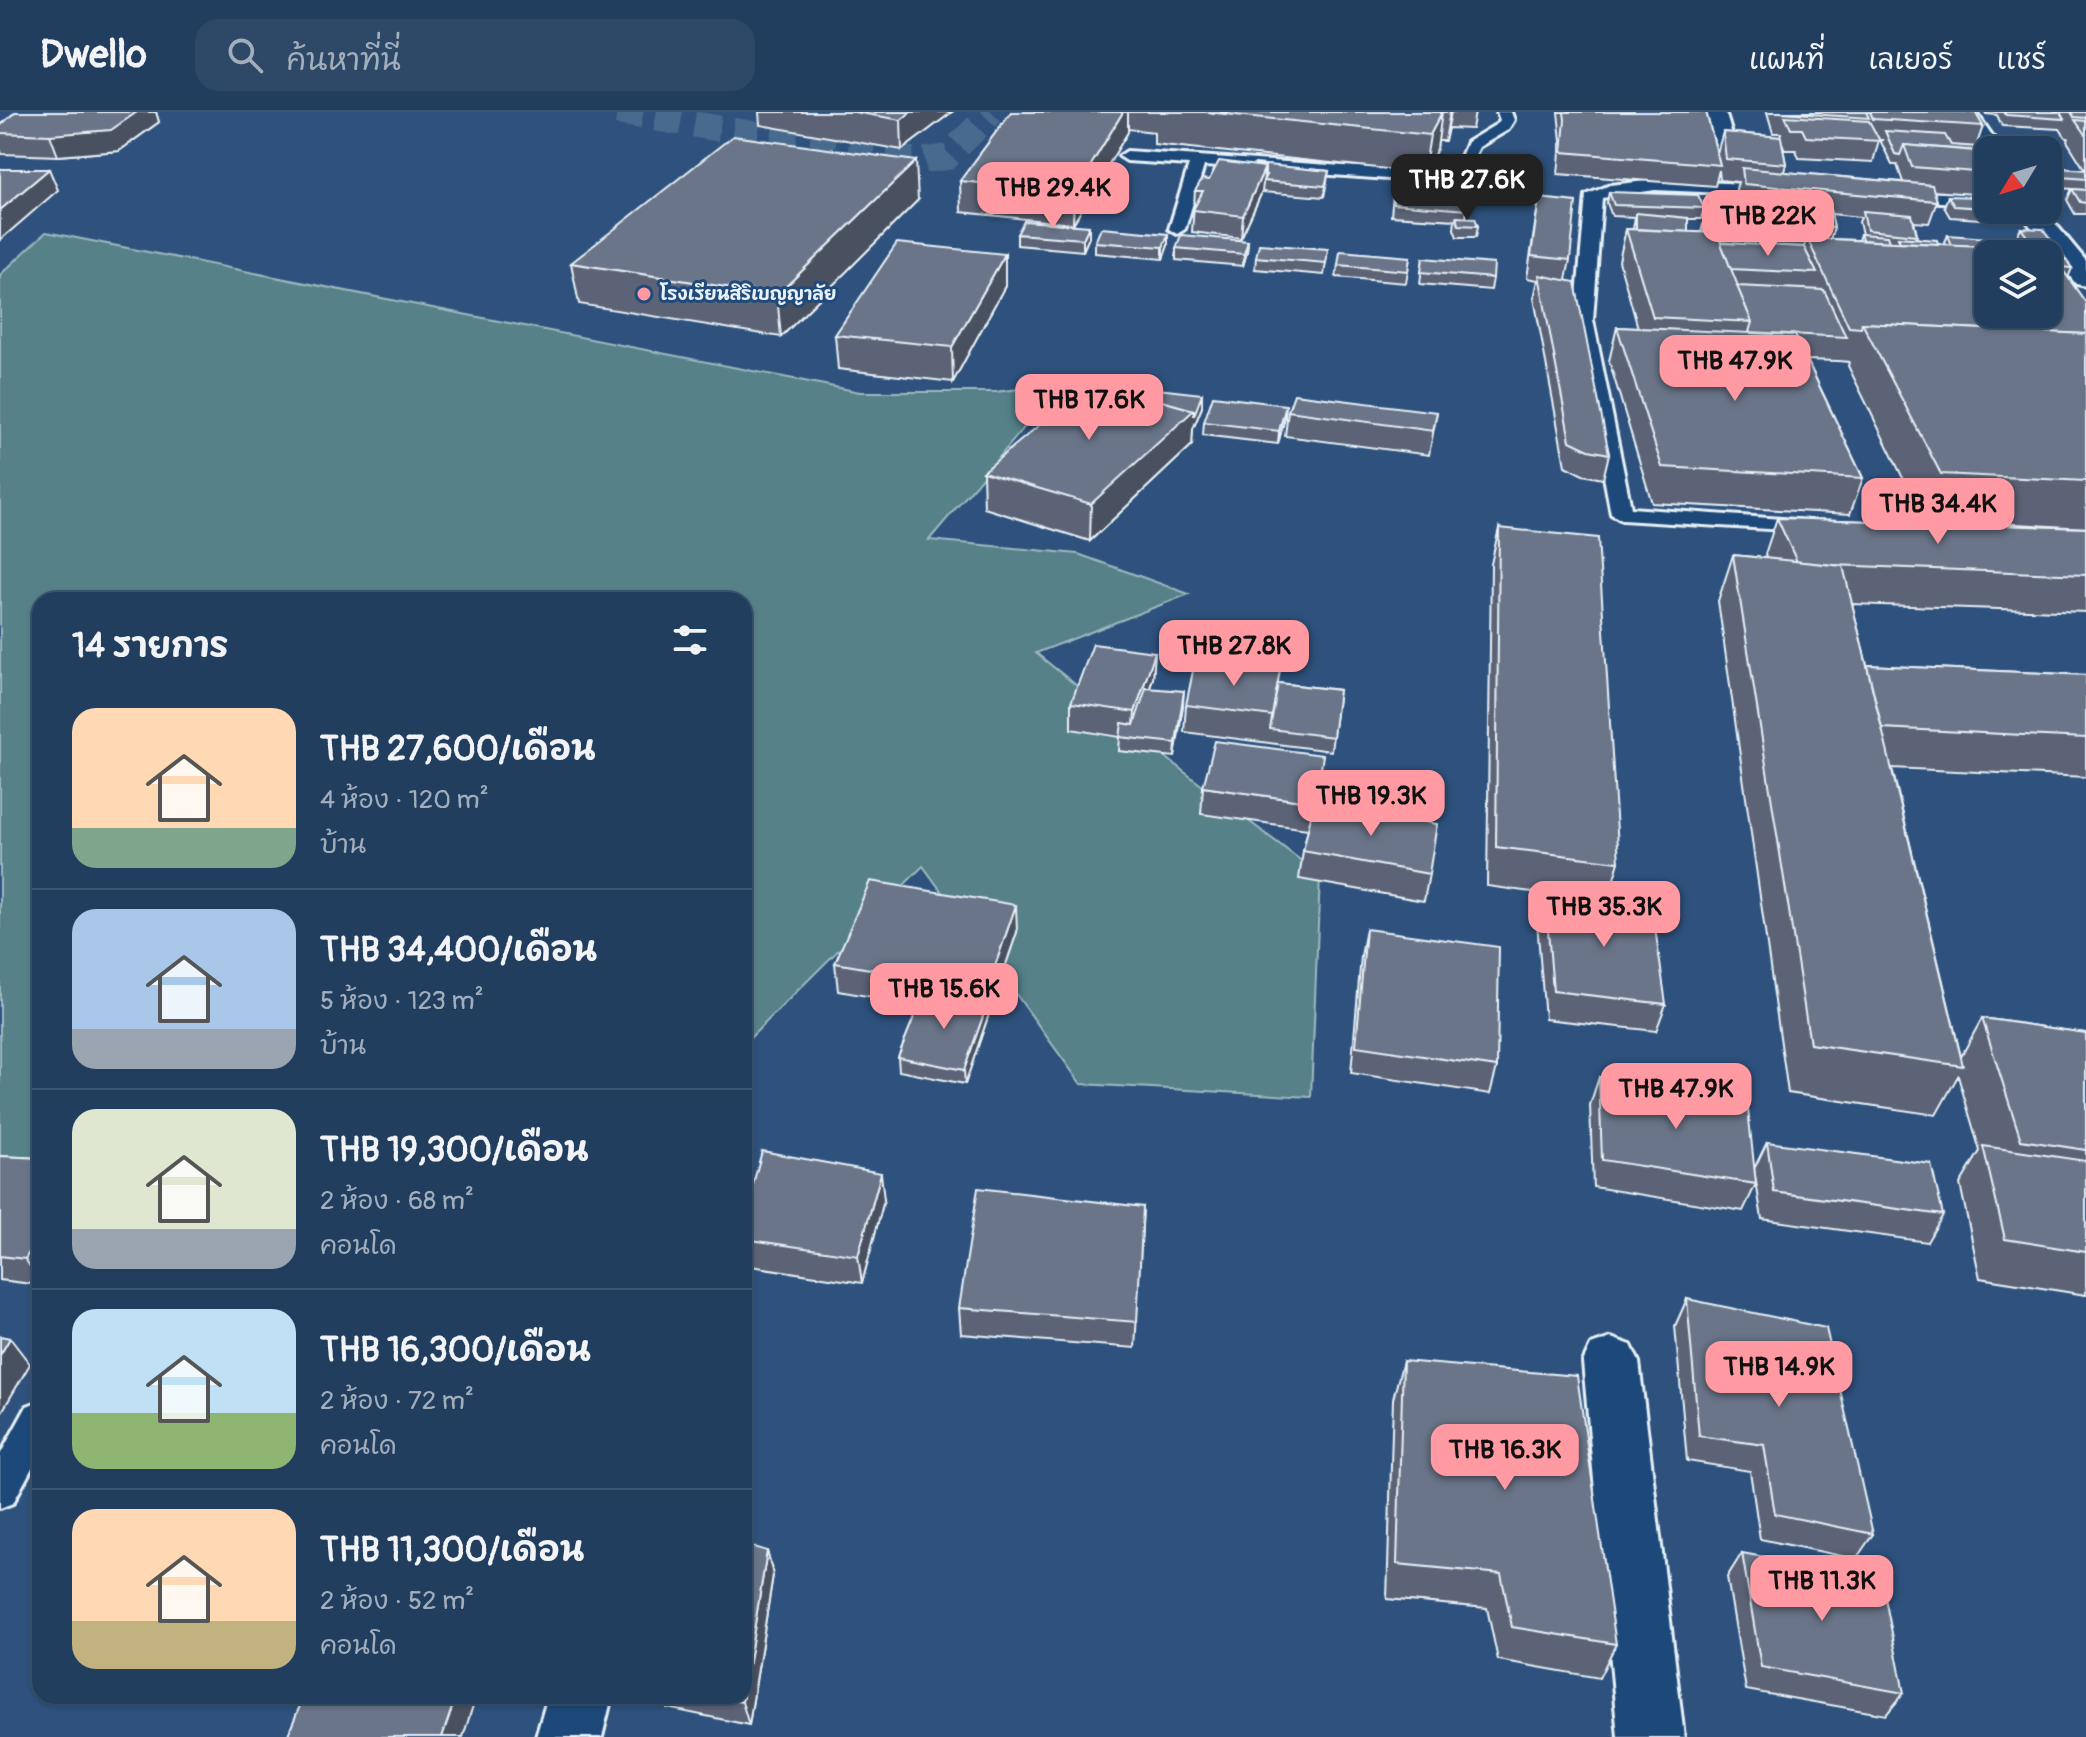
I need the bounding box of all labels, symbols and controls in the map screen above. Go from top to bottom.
search box [195,19,755,91]
text: Dwello [40,31,147,79]
icon: search [223,33,267,77]
text: ค้นหาที่นี่ [287,42,401,79]
text: แผนที่ [1749,43,1824,78]
text: เลเยอร์ [1868,43,1953,78]
text: แชร์ [1997,43,2046,78]
north arrow [1974,136,2062,224]
map controls [1974,136,2062,328]
pin: THB 27.6K [1375,154,1559,222]
pin: THB 29.4K [961,162,1145,230]
text: THB 27.6K [1409,164,1525,196]
text: THB 29.4K [995,172,1111,204]
pin: THB 22K [1694,190,1842,258]
text: THB 22K [1720,200,1816,232]
button: layers [1974,240,2062,328]
place label: โรงเรียนสิริเบญญาลัย [659,282,836,306]
marker: โรงเรียนสิริเบญญาลัย [635,285,653,303]
pin: THB 47.9K [1643,335,1827,403]
text: THB 47.9K [1678,345,1792,377]
pin: THB 17.6K [997,374,1181,442]
text: THB 17.6K [1033,384,1145,416]
pin: THB 34.4K [1846,478,2030,546]
text: THB 34.4K [1879,488,1997,520]
icon: filters [668,618,712,662]
pin: THB 27.8K [1142,620,1326,688]
text: 14 รายการ [72,625,229,668]
text: THB 27.8K [1177,630,1291,662]
text: THB 27,600/เดือน [320,728,596,771]
icon: home [136,740,232,836]
pin: THB 19.3K [1279,770,1463,838]
text: THB 19.3K [1316,780,1426,812]
text: 4 ห้อง · 120 m² [320,784,489,816]
text: บ้าน [320,829,366,861]
pin: THB 35.3K [1512,881,1696,949]
text: THB 35.3K [1546,891,1662,923]
text: THB 34,400/เดือน [320,929,597,972]
icon: home [136,941,232,1037]
pin: THB 15.6K [852,963,1036,1031]
text: THB 15.6K [888,973,1000,1005]
text: 5 ห้อง · 123 m² [320,985,484,1017]
text: บ้าน [320,1030,366,1062]
pin: THB 47.9K [1584,1063,1768,1131]
text: THB 47.9K [1619,1073,1733,1105]
text: THB 19,300/เดือน [320,1129,589,1172]
icon: home [136,1141,232,1237]
text: 2 ห้อง · 68 m² [320,1185,474,1217]
text: คอนโด [320,1230,397,1262]
text: THB 16,300/เดือน [320,1329,591,1372]
icon: home [136,1341,232,1437]
pin: THB 14.9K [1687,1341,1871,1409]
text: THB 14.9K [1723,1351,1835,1383]
text: 2 ห้อง · 72 m² [320,1385,474,1417]
pin: THB 16.3K [1413,1424,1597,1492]
text: คอนโด [320,1430,397,1462]
text: THB 16.3K [1449,1434,1561,1466]
text: THB 11,300/เดือน [320,1529,584,1572]
icon: home [136,1541,232,1637]
pin: THB 11.3K [1730,1555,1914,1623]
text: THB 11.3K [1768,1565,1876,1597]
text: 2 ห้อง · 52 m² [320,1585,474,1617]
text: คอนโด [320,1630,397,1662]

